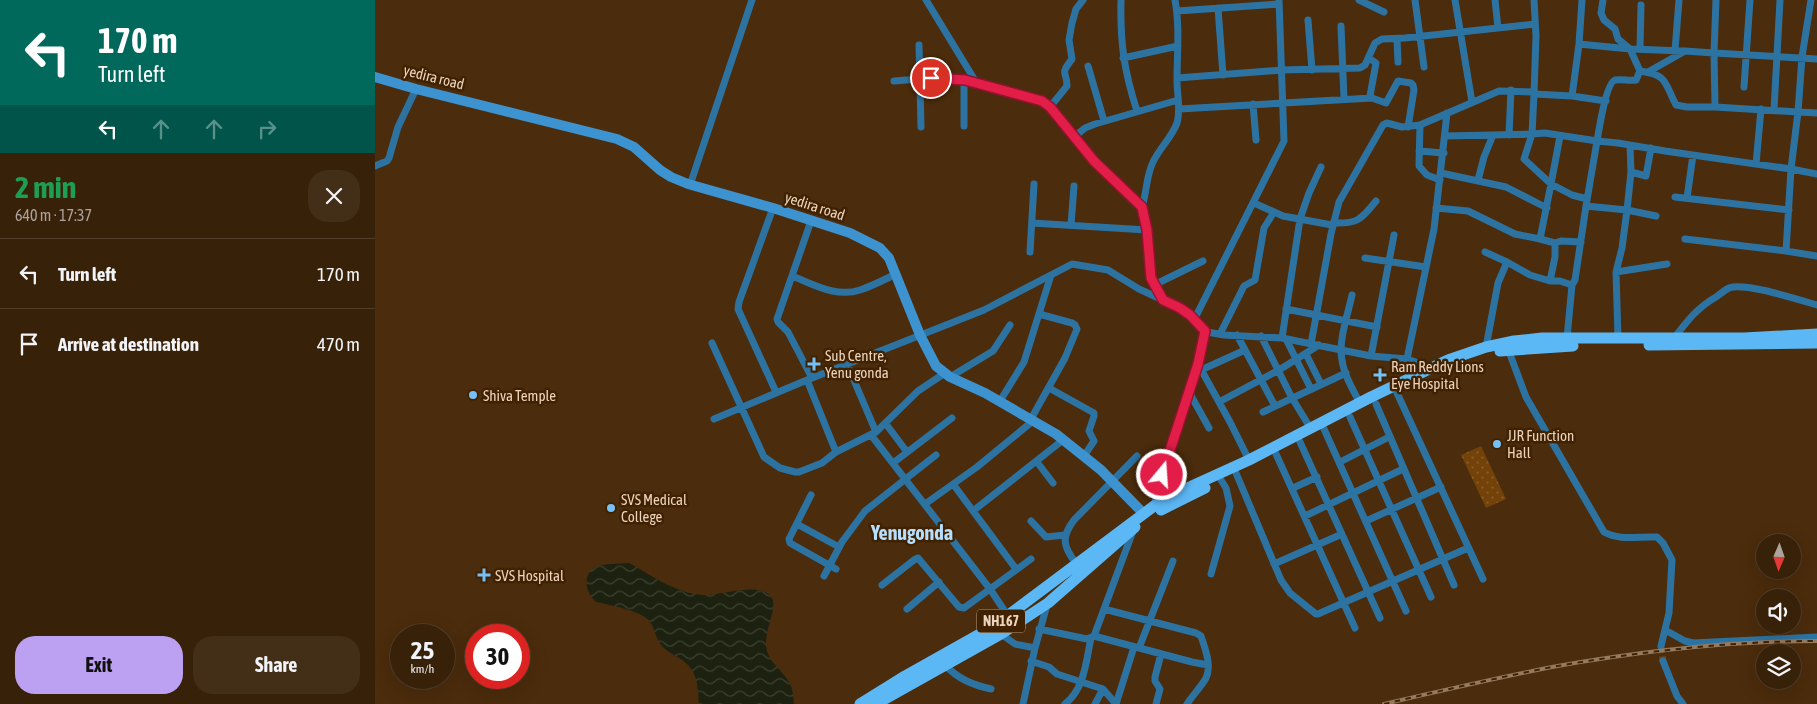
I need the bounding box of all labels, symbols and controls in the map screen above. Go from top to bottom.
icon: left [15,20,80,85]
text: 170 m [98,20,177,60]
pin [910,57,952,99]
text: Turn left [98,61,165,87]
street label: yedira road [402,61,466,93]
icon: arrive [917,64,945,92]
icon: left [94,115,122,143]
icon: ahead [147,115,175,143]
icon: ahead [200,115,228,143]
icon: right [253,115,281,143]
text: 2 min [15,170,76,204]
button: close [308,170,360,222]
street label: yedira road [783,188,847,224]
text: 640 m · 17:37 [15,206,92,224]
icon: left [15,260,43,288]
text: Turn left [58,263,116,285]
text: 170 m [317,263,360,285]
icon: arrive [15,330,43,358]
text: Arrive at destination [58,333,199,355]
text: 470 m [317,333,360,355]
place label: Sub Centre, Yenu gonda [825,347,889,381]
marker: Sub Centre, Yenu gonda [807,357,821,371]
place label: Ram Reddy Lions Eye Hospital [1391,358,1484,392]
marker: Ram Reddy Lions Eye Hospital [1373,368,1387,382]
place label: Shiva Temple [483,387,556,404]
marker: Shiva Temple [467,389,479,401]
place label: JJR Function Hall [1507,427,1574,461]
marker: JJR Function Hall [1491,438,1503,450]
position arrow [1135,448,1187,500]
place label: SVS Medical College [621,491,687,525]
marker: SVS Medical College [605,502,617,514]
district label: Yenugonda [870,521,953,544]
north arrow [1756,534,1801,579]
map controls [1756,534,1801,689]
place label: SVS Hospital [495,567,564,584]
marker: SVS Hospital [477,568,491,582]
button: sound [1756,589,1801,634]
road number: NH167 [977,610,1025,632]
speed limit sign: 30 [465,624,530,689]
button: Exit [15,636,183,694]
button: Share [193,636,360,694]
text: 25 [411,636,434,664]
button: layers [1756,644,1801,689]
text: km/h [411,662,434,676]

